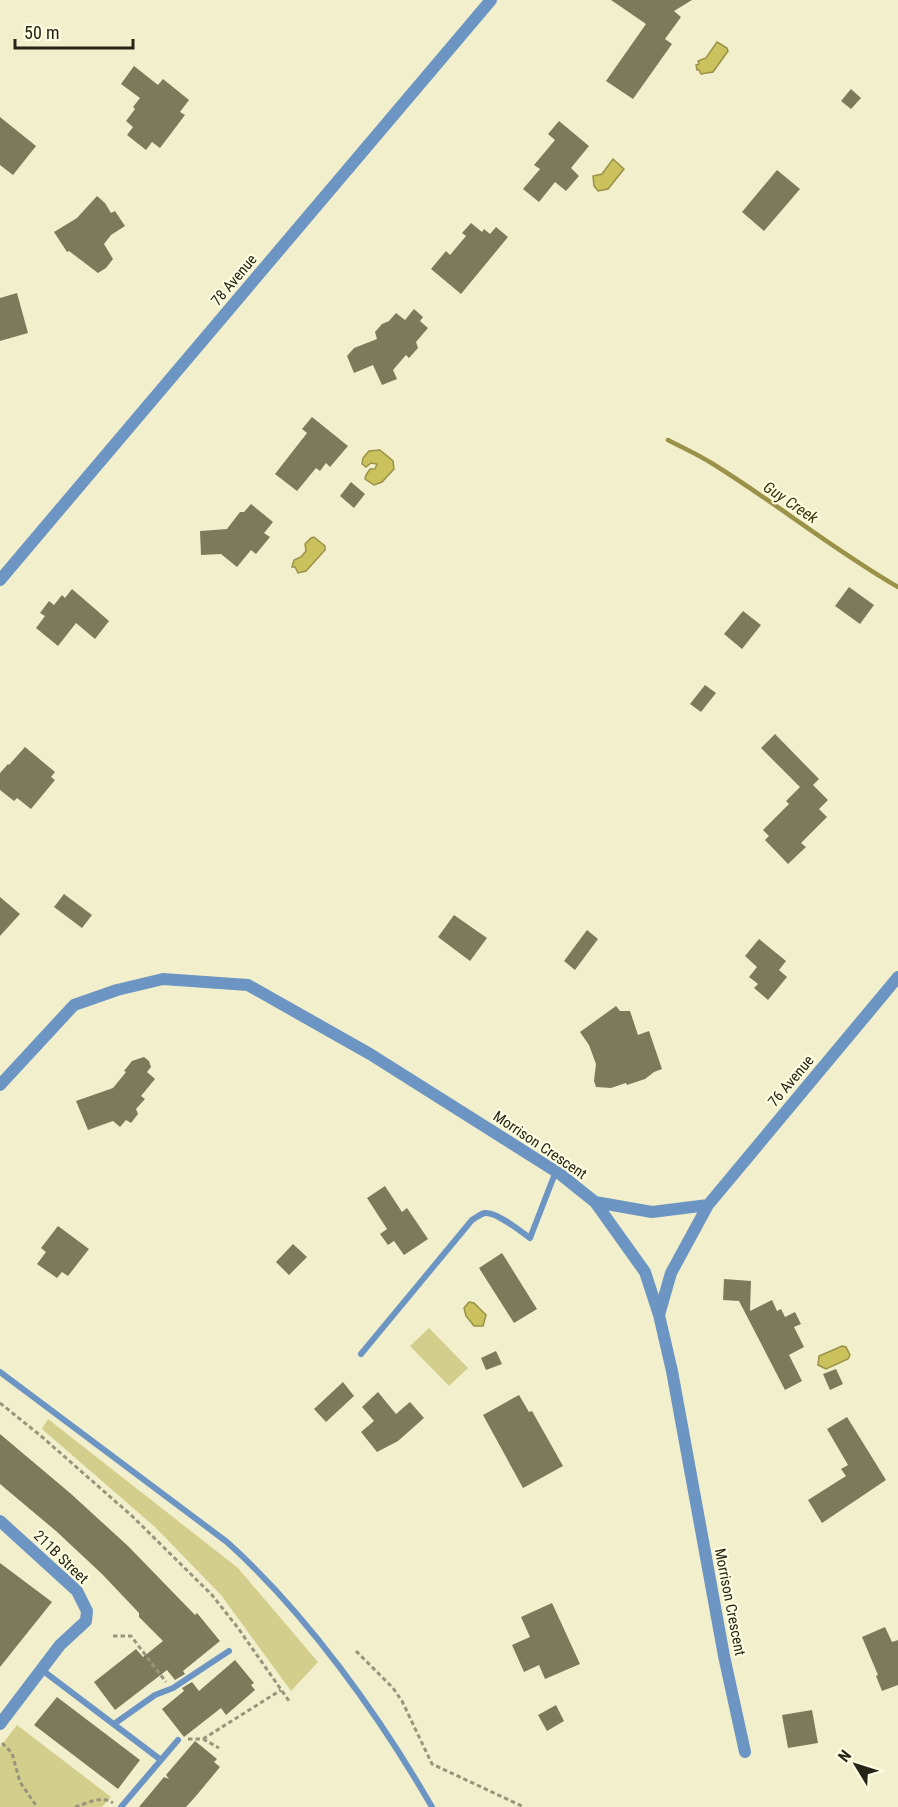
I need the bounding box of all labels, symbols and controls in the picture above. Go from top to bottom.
scale bar [15,12,134,50]
text: 50 m [24,22,59,43]
street label: 78 Avenue [207,251,261,309]
water label: Guy Creek [760,477,822,528]
street label: 76 Avenue [764,1052,818,1110]
street label: Morrison Crescent [490,1107,590,1183]
street label: 211B Street [30,1527,92,1587]
street label: Morrison Crescent [711,1547,749,1657]
north arrow [826,1735,886,1795]
text: N [834,1746,855,1766]

